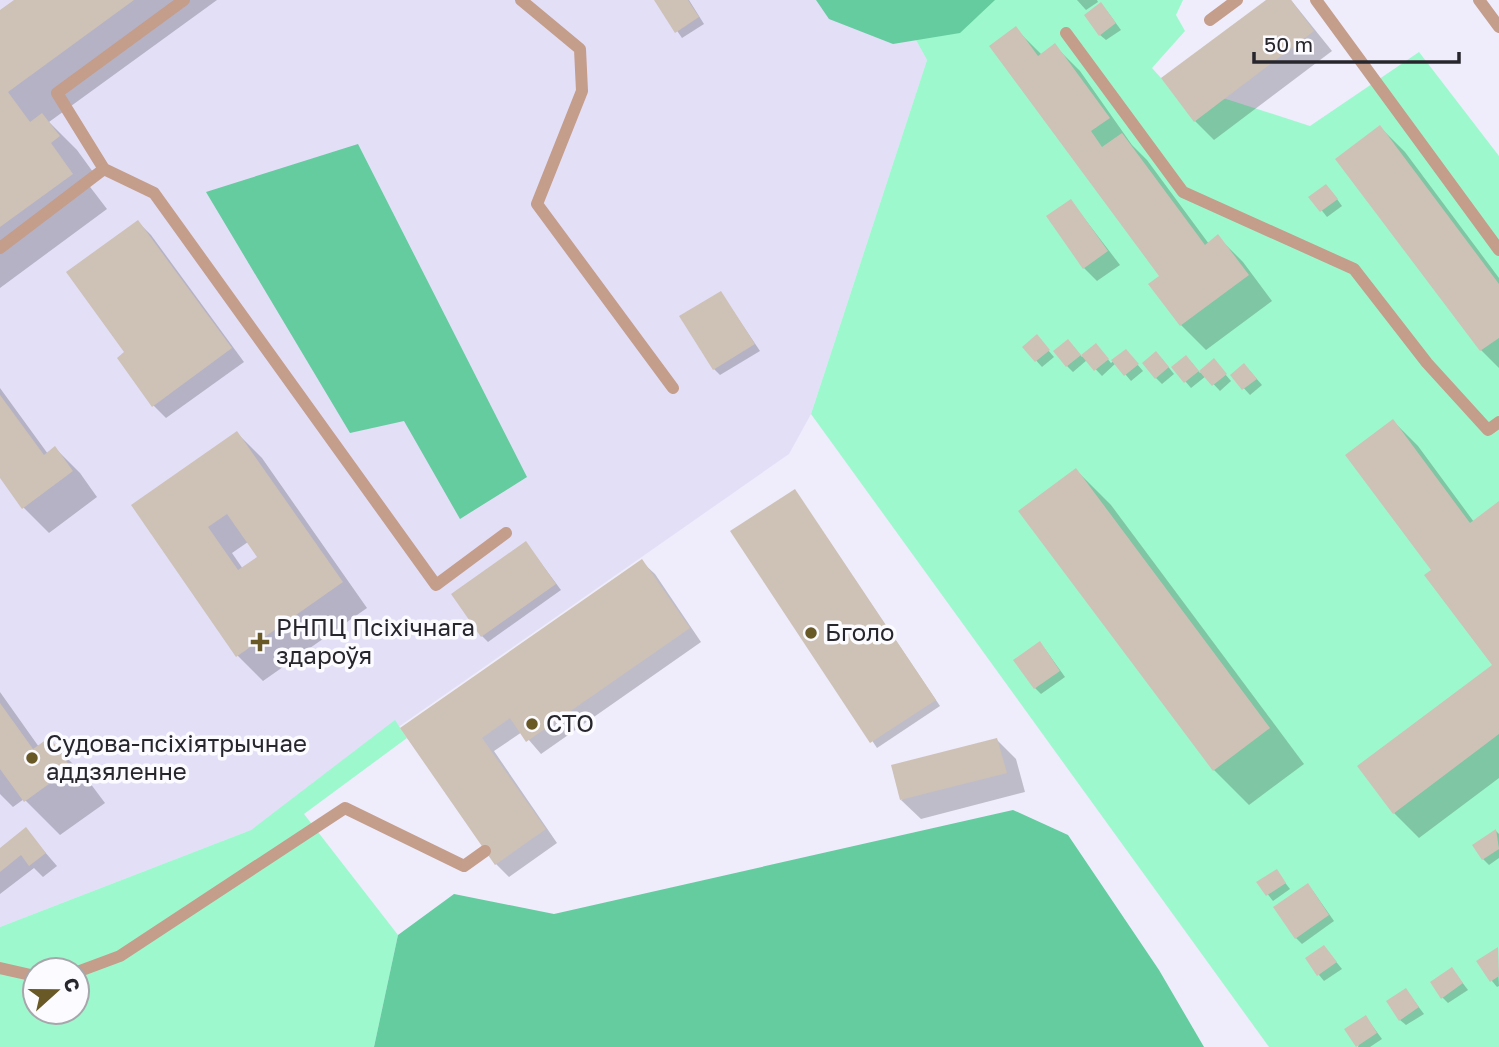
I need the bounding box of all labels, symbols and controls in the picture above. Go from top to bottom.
scale bar [1254,21,1459,65]
text: 50 m [1264,31,1313,57]
place label: РНПЦ Псіхічнага здароўя [276,612,475,669]
place label: Бголо [825,617,894,646]
marker: Бголо [803,625,819,641]
marker: РНПЦ Псіхічнага здароўя [250,632,270,652]
place label: СТО [546,708,594,737]
marker: СТО [524,716,540,732]
place label: Судова-псіхіятрычнае аддзяленне [46,728,307,785]
marker: Судова-псіхіятрычнае аддзяленне [24,750,40,766]
north arrow [21,956,91,1026]
text: С [59,974,85,995]

